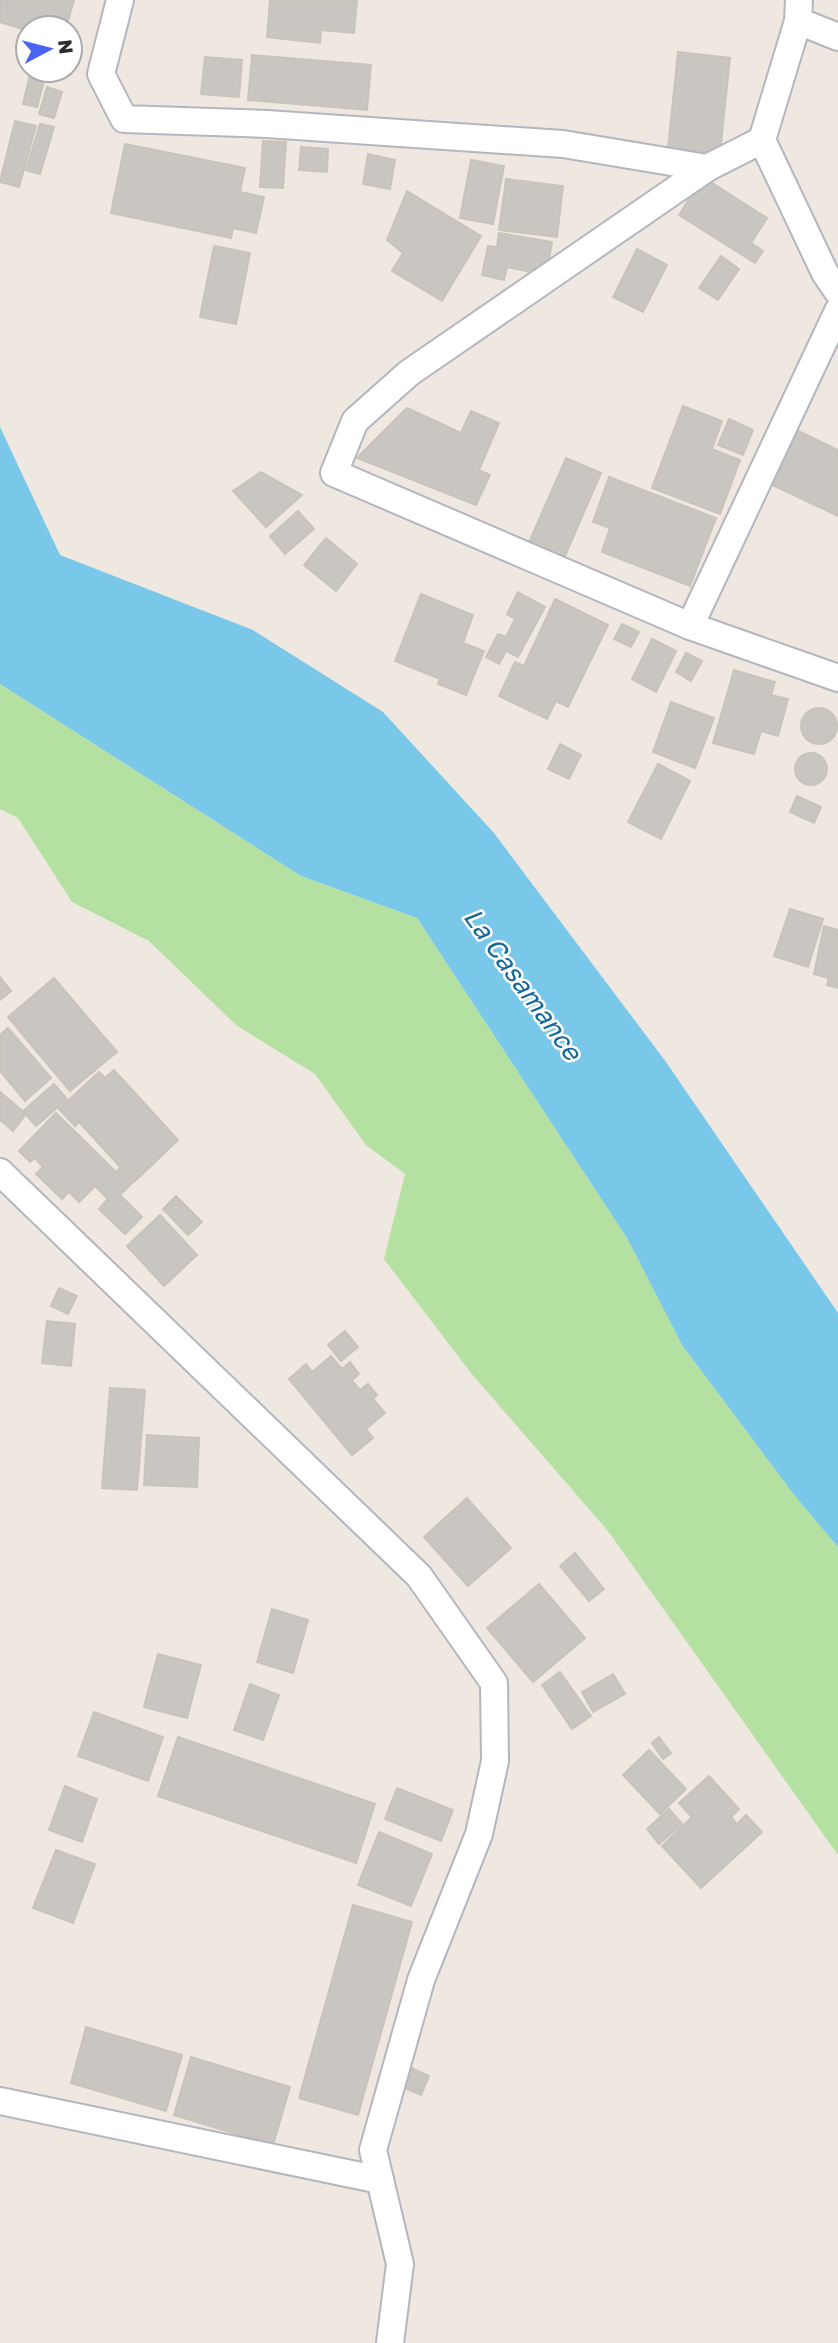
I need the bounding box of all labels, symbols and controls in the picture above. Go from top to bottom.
north arrow [14,14,84,84]
text: N [54,38,79,55]
water label: La Casamance [458,902,590,1067]

